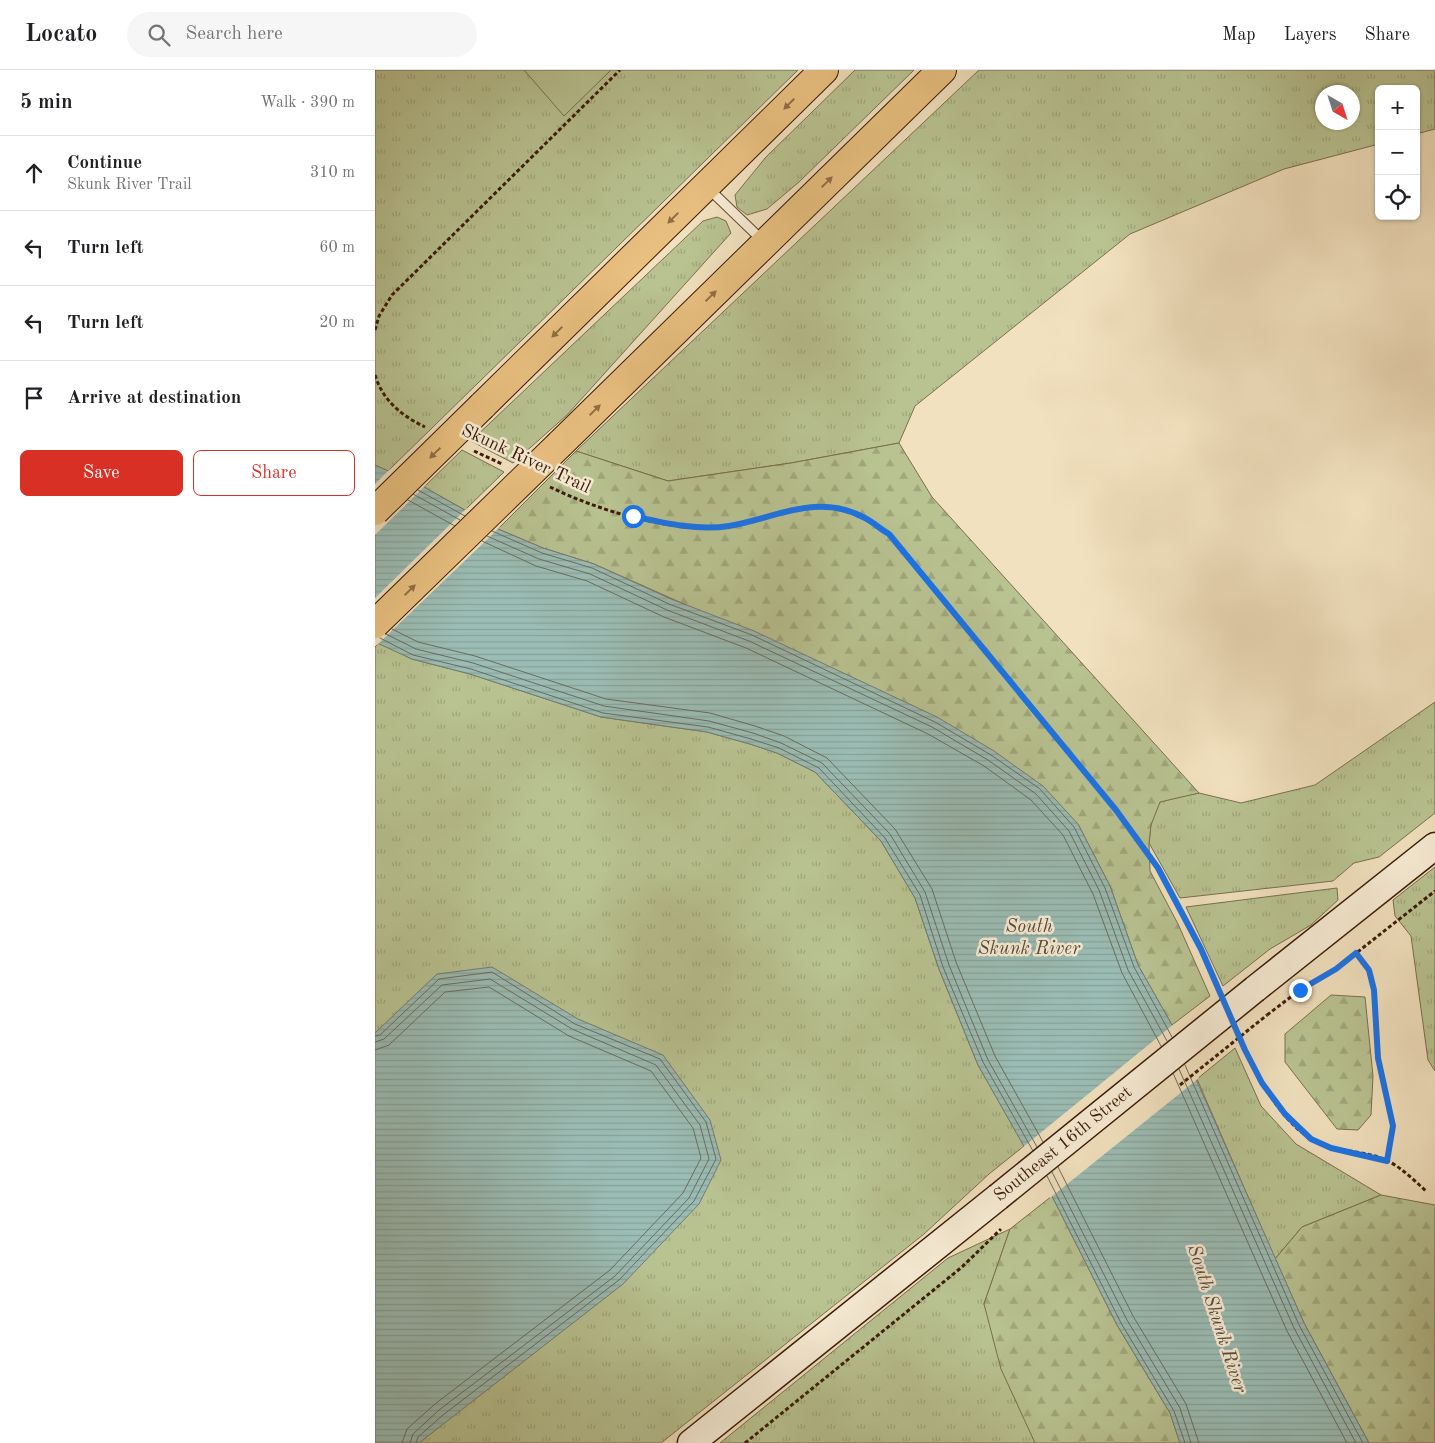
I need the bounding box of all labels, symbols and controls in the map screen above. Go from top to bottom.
search box [127,12,477,57]
icon: search [145,21,173,49]
text: Locato [25,23,97,47]
text: Search here [185,25,283,44]
text: Map [1222,26,1256,44]
text: Layers [1284,26,1336,44]
text: Share [1364,26,1410,44]
north arrow [1315,85,1360,130]
map controls [1375,85,1420,220]
button: + [1375,85,1420,130]
text: 5 min [20,92,73,113]
text: Walk · 390 m [260,95,355,111]
one-way arrow [783,98,795,110]
button: − [1375,130,1420,175]
text: Continue [67,154,142,173]
icon: ahead [20,159,48,187]
text: 310 m [310,165,355,181]
button: locate [1375,175,1420,220]
one-way arrow [821,176,833,188]
text: Skunk River Trail [67,177,192,193]
one-way arrow [667,212,679,224]
icon: left [20,234,48,262]
text: Turn left [67,239,144,258]
text: 60 m [319,240,355,256]
one-way arrow [705,290,717,302]
icon: left [20,309,48,337]
text: Turn left [67,314,144,333]
text: 20 m [319,315,355,331]
one-way arrow [551,326,563,338]
icon: arrive [20,384,48,412]
text: Arrive at destination [67,389,241,408]
one-way arrow [589,404,601,416]
street label: Skunk River Trail [459,421,593,497]
one-way arrow [429,447,441,459]
button: Save [20,450,183,496]
button: Share [193,450,355,496]
route start [622,505,645,528]
one-way arrow [404,584,416,596]
water label: South Skunk River [978,918,1081,959]
route end [1289,979,1312,1002]
street label: Southeast 16th Street [991,1083,1135,1205]
water label: South Skunk River [1183,1242,1249,1396]

